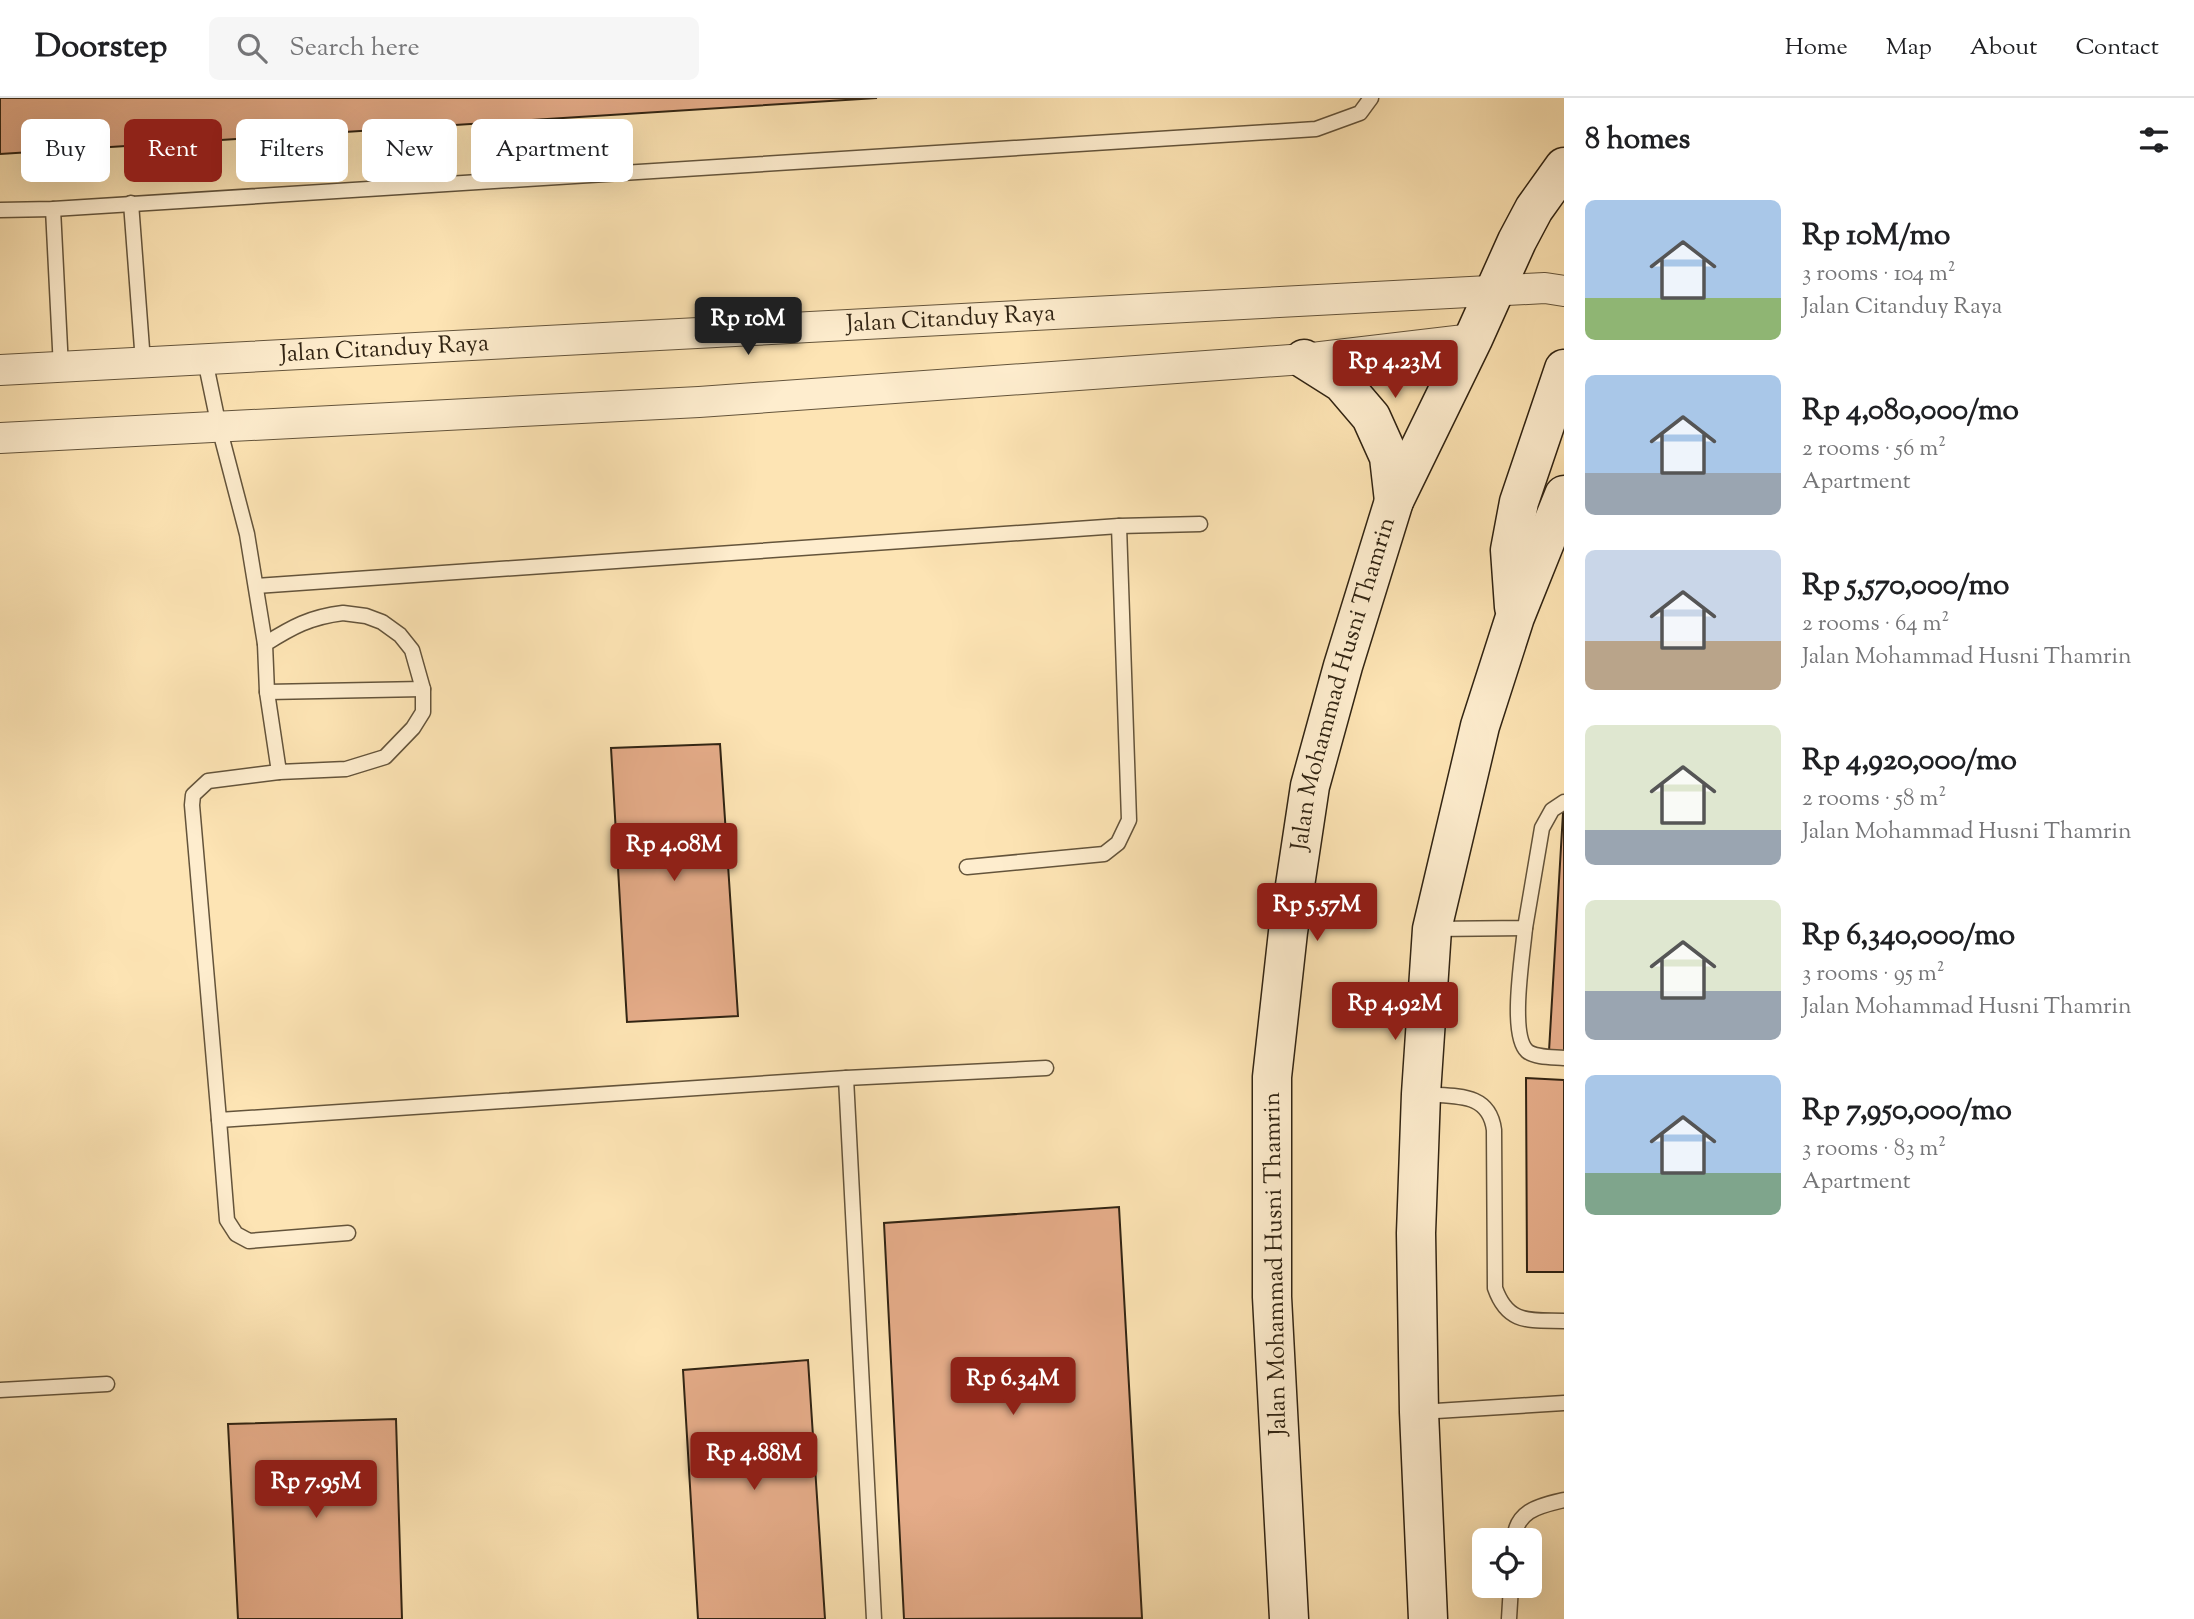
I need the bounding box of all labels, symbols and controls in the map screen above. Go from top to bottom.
search box [209,17,699,80]
text: Doorstep [35,24,167,72]
icon: search [233,29,271,67]
text: Search here [289,30,420,67]
text: Home [1785,31,1848,65]
text: Map [1886,31,1932,65]
text: About [1970,31,2037,65]
text: Contact [2075,31,2159,65]
chip: Buy [21,119,110,182]
chip: Rent [124,119,222,182]
chip: Filters [236,119,348,182]
chip: New [362,119,457,182]
chip: Apartment [471,119,633,182]
text: 8 homes [1585,119,1690,162]
icon: filters [2135,121,2173,159]
text: Rp 10M/mo [1802,215,1951,258]
icon: home [1641,228,1725,312]
text: 3 rooms · 104 m² [1802,258,1956,291]
text: Jalan Citanduy Raya [1802,291,2002,324]
street label: Jalan Citanduy Raya [843,297,1056,342]
pin: Rp 10M [691,298,805,357]
text: Rp 10M [711,303,785,336]
street label: Jalan Citanduy Raya [277,327,490,372]
pin: Rp 4.23M [1323,341,1467,400]
text: Rp 4.23M [1349,346,1441,379]
text: Rp 4,080,000/mo [1802,390,2019,433]
icon: home [1641,403,1725,487]
text: 2 rooms · 56 m² [1802,433,1946,466]
text: Apartment [1802,466,1911,499]
street label: Jalan Mohammad Husni Thamrin [1283,513,1405,855]
text: Rp 5,570,000/mo [1802,565,2009,608]
icon: home [1641,578,1725,662]
text: 2 rooms · 64 m² [1802,608,1949,641]
text: Jalan Mohammad Husni Thamrin [1802,641,2132,674]
text: Rp 4,920,000/mo [1802,740,2017,783]
icon: home [1641,753,1725,837]
text: 2 rooms · 58 m² [1802,783,1946,816]
text: Jalan Mohammad Husni Thamrin [1802,816,2132,849]
pin: Rp 4.08M [602,824,746,883]
text: Rp 4.08M [626,829,722,862]
pin: Rp 5.57M [1245,884,1389,943]
text: Rp 5.57M [1273,889,1361,922]
text: Rp 6,340,000/mo [1802,915,2015,958]
icon: home [1641,928,1725,1012]
text: 3 rooms · 95 m² [1802,958,1945,991]
pin: Rp 4.92M [1323,982,1467,1042]
text: Rp 4.92M [1348,988,1442,1021]
text: Jalan Mohammad Husni Thamrin [1802,991,2132,1024]
text: Rp 7,950,000/mo [1802,1090,2012,1133]
street label: Jalan Mohammad Husni Thamrin [1256,1092,1296,1438]
icon: home [1641,1103,1725,1187]
text: 3 rooms · 83 m² [1802,1133,1946,1166]
text: Apartment [1802,1166,1911,1199]
pin: Rp 6.34M [941,1358,1085,1417]
text: Rp 6.34M [967,1363,1059,1396]
pin: Rp 4.88M [682,1432,826,1492]
text: Rp 4.88M [706,1438,802,1471]
pin: Rp 7.95M [244,1460,388,1520]
text: Rp 7.95M [271,1466,361,1499]
map controls [1472,1528,1542,1598]
button: locate [1472,1528,1542,1598]

